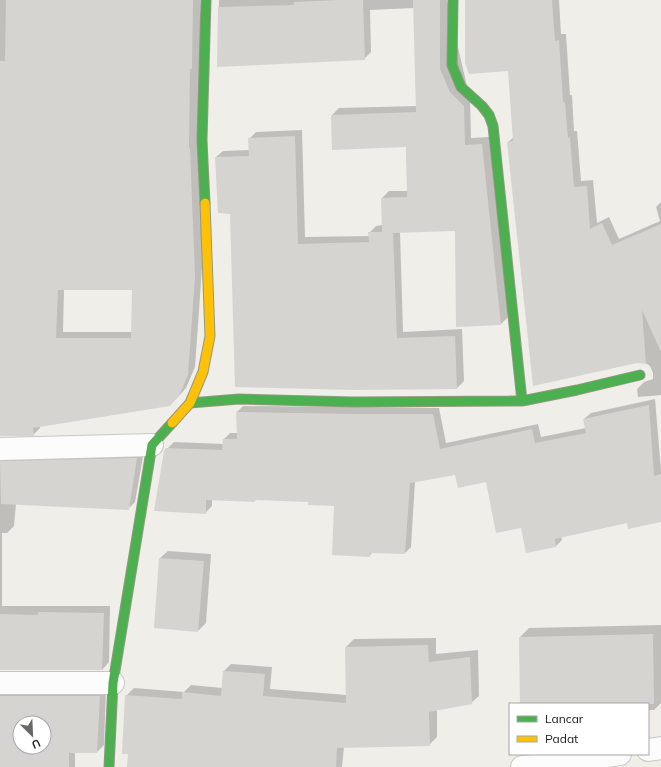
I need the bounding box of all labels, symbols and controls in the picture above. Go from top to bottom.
legend [509,703,649,755]
text: Lancar [545,711,584,726]
north arrow [12,715,52,755]
text: Padat [545,731,578,746]
text: U [30,736,43,752]

